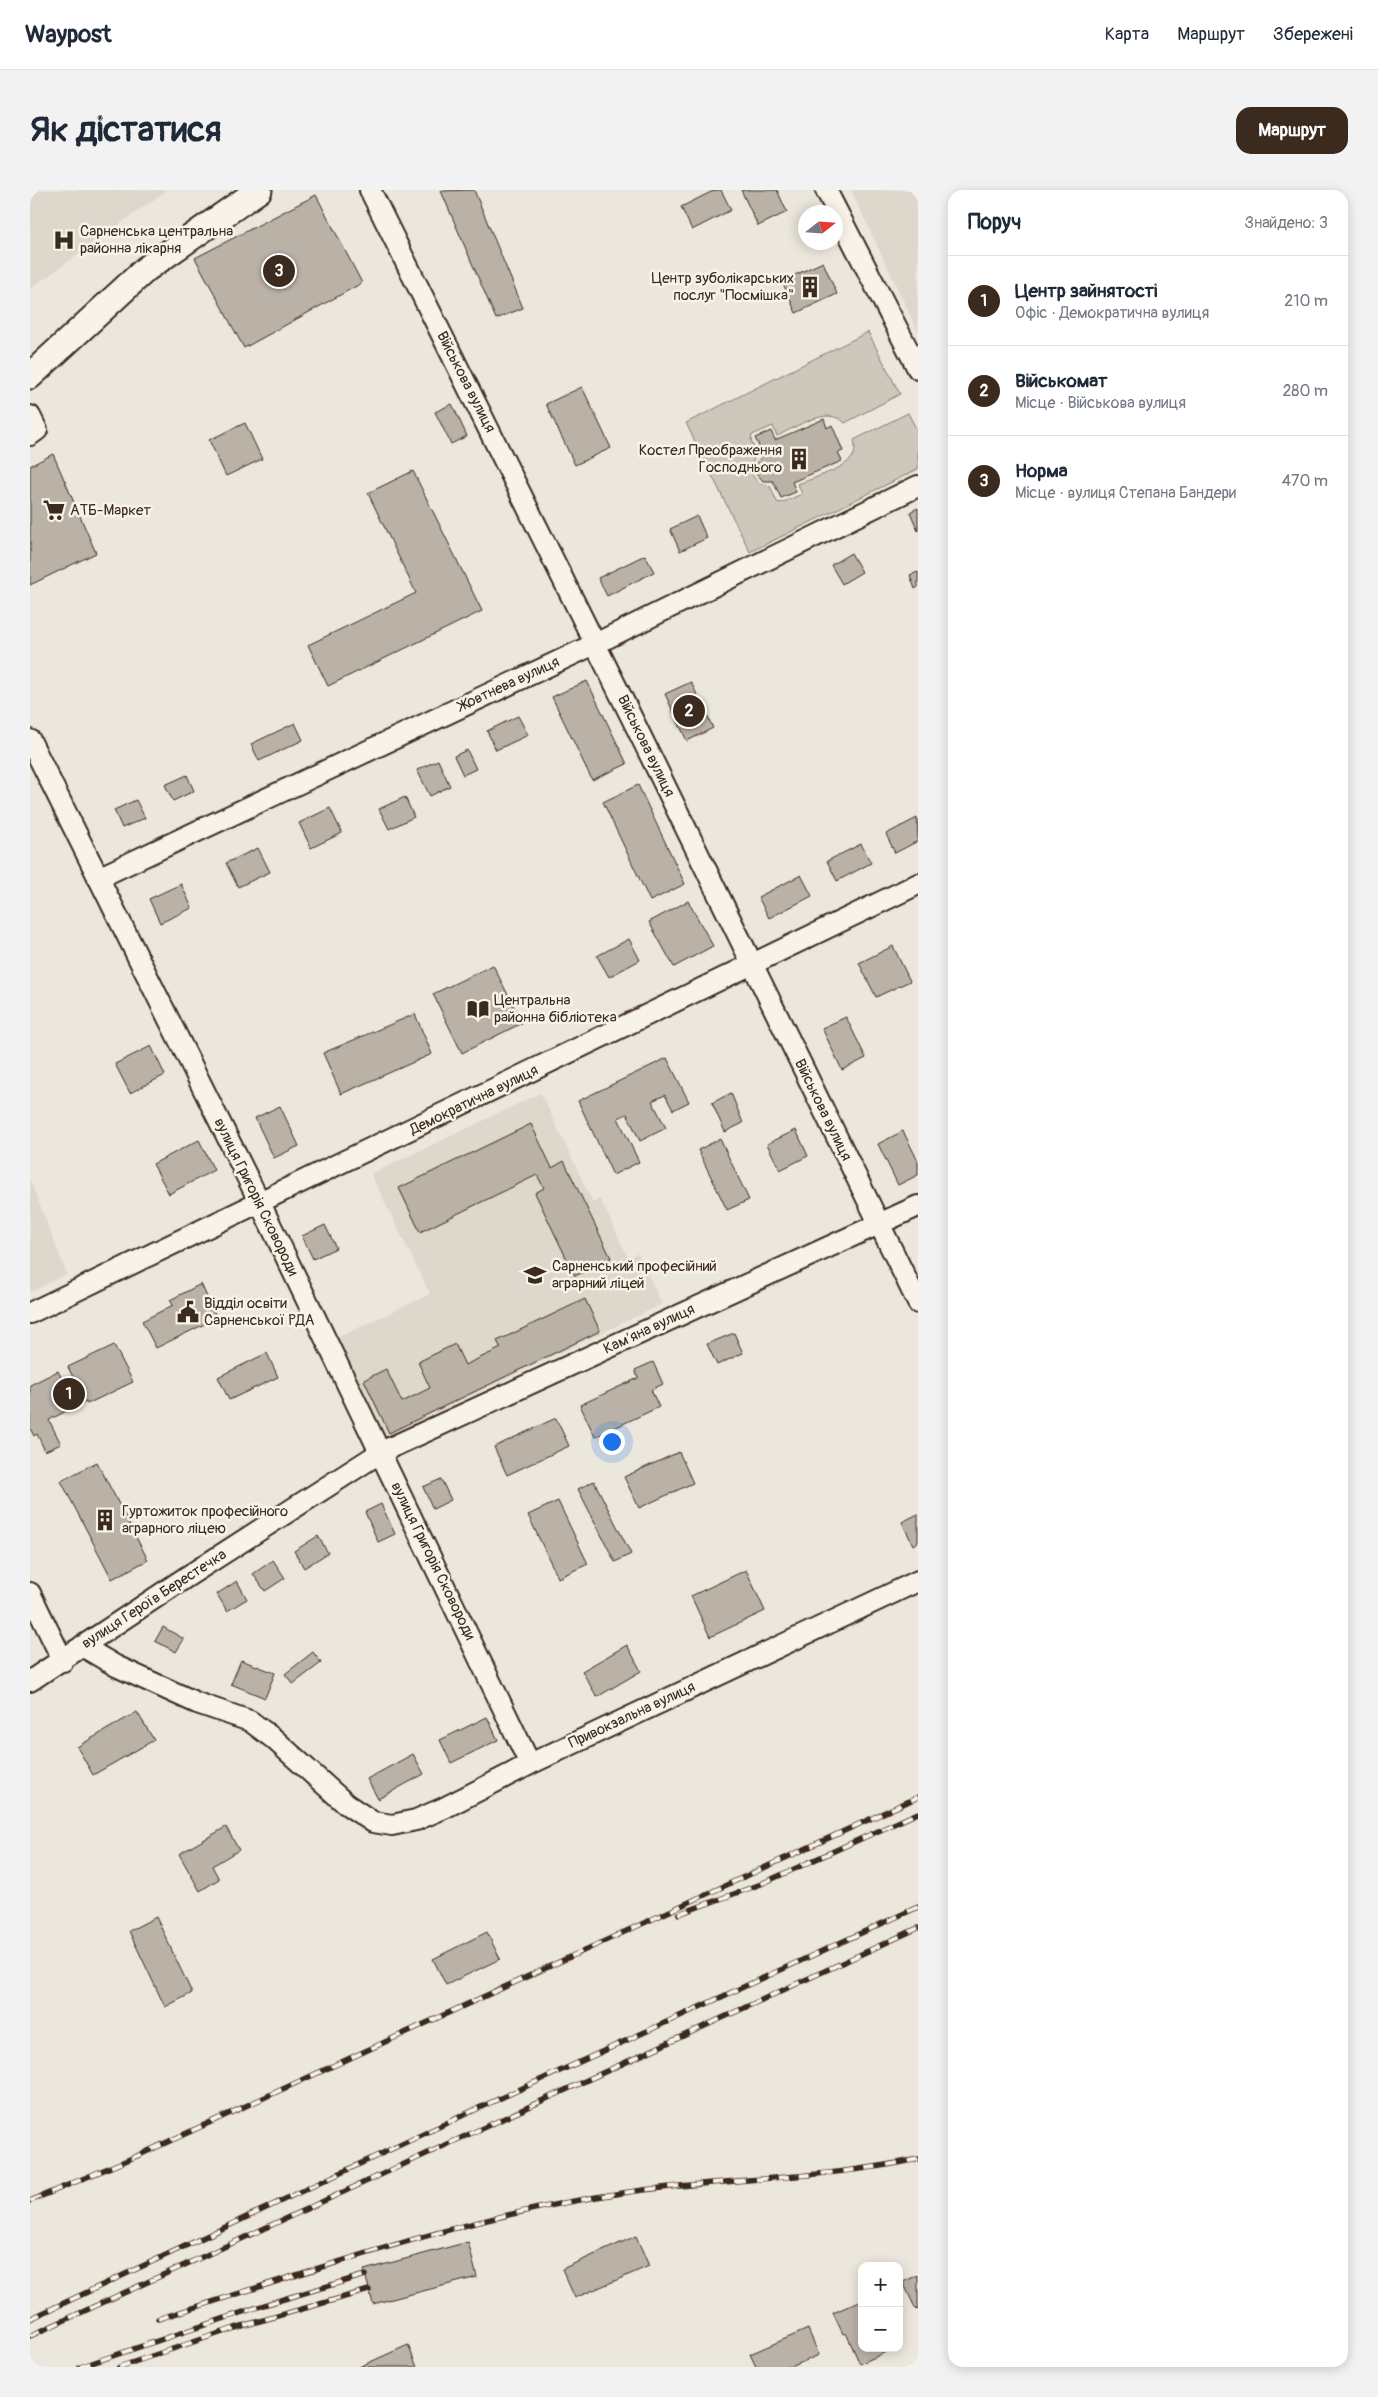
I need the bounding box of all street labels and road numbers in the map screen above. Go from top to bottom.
street label: Військова вулиця [432,328,500,436]
street label: Жовтнева вулиця [454,652,563,717]
street label: Військова вулиця [613,692,679,800]
street label: Військова вулиця [790,1056,856,1164]
street label: Демократична вулиця [406,1061,541,1140]
street label: вулиця Григорія Сковороди [209,1115,303,1279]
street label: Камʼяна вулиця [600,1300,698,1358]
street label: вулиця Григорія Сковороди [386,1479,480,1643]
street label: вулиця Героїв Берестечка [78,1545,230,1653]
street label: Привокзальна вулиця [566,1677,698,1753]

